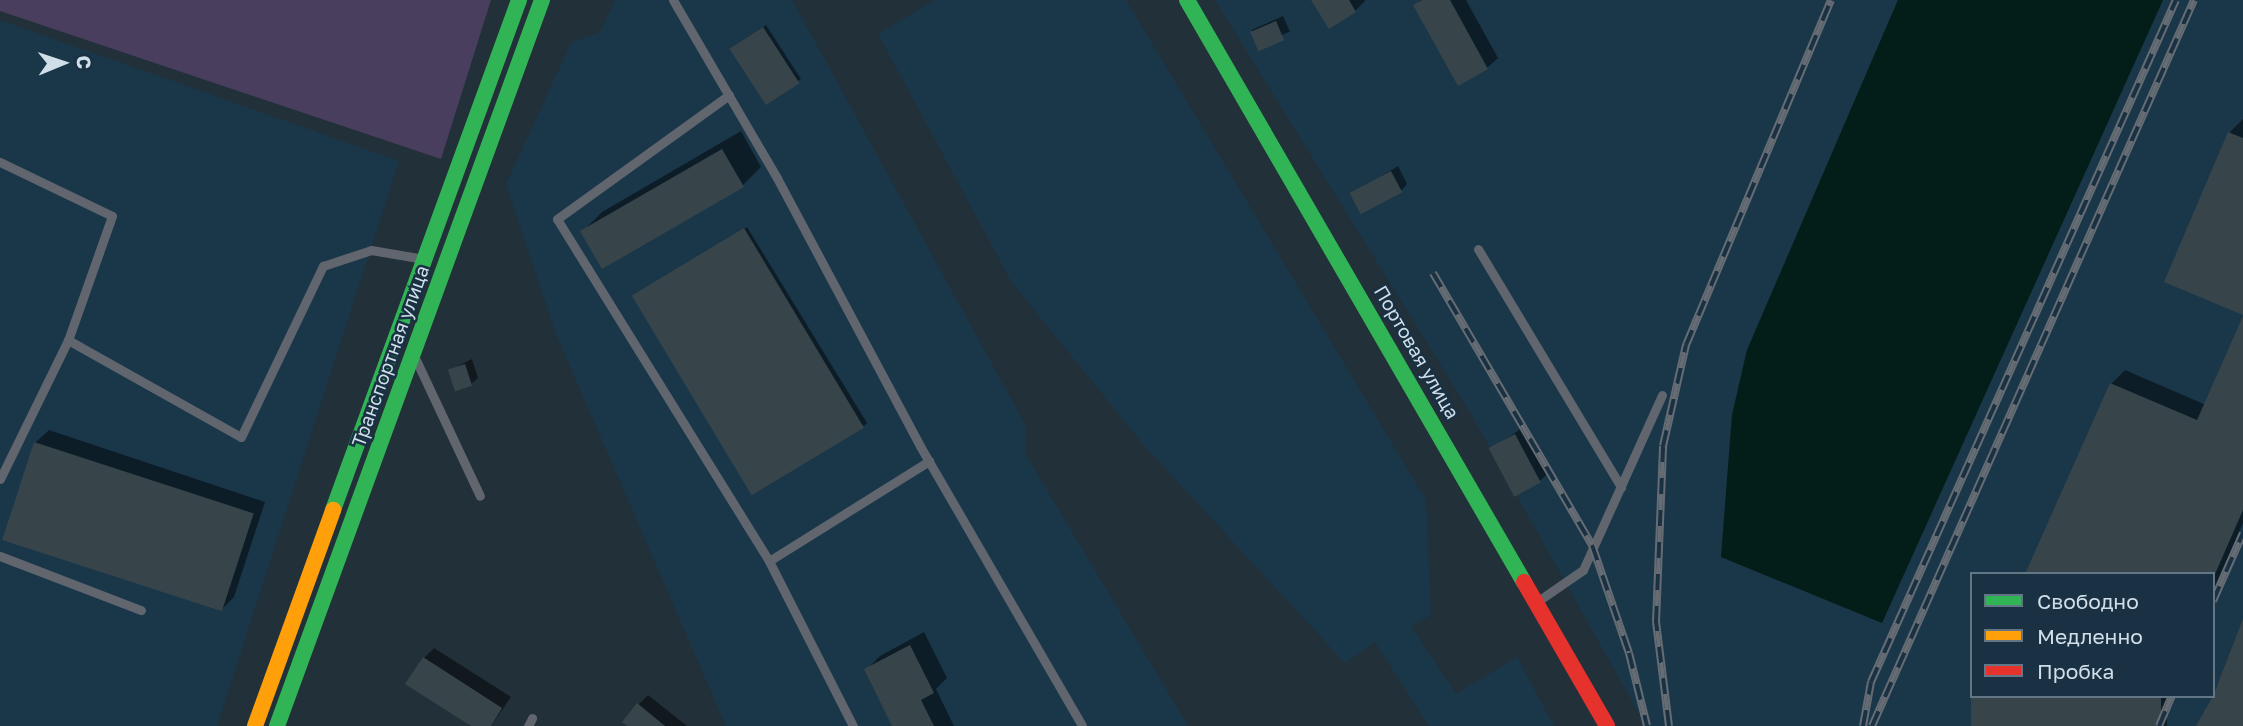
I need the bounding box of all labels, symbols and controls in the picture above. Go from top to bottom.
north arrow [28,28,98,98]
text: С [73,55,96,69]
street label: Транспортная улица [347,262,433,450]
street label: Портовая улица [1370,281,1464,423]
legend [1970,572,2215,698]
text: Свободно [2037,588,2139,614]
text: Медленно [2037,623,2143,649]
text: Пробка [2037,658,2115,684]

